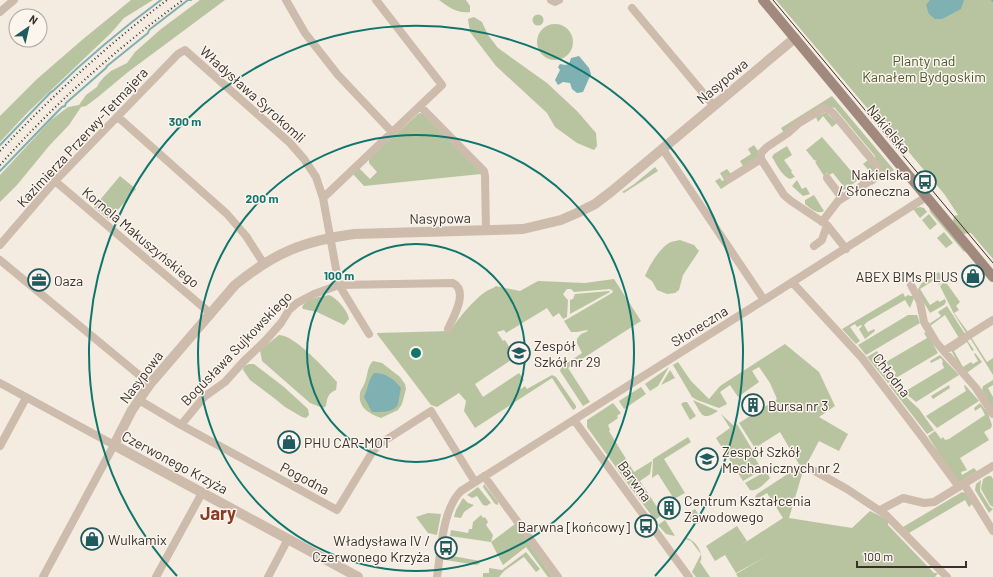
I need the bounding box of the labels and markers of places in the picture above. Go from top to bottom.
place label: Nakielska / Słoneczna [838,166,910,199]
bus stop icon: Nakielska / Słoneczna [912,169,938,195]
shop icon: ABEX BIMs PLUS [960,263,986,289]
office icon: Oaza [26,267,52,293]
place label: ABEX BIMs PLUS [856,268,958,285]
place label: Oaza [54,272,83,289]
place label: Zespół Szkół nr 29 [534,337,601,370]
school or university icon: Zespół Szkół nr 29 [506,340,532,366]
centre of rings [409,346,423,360]
building icon: Bursa nr 3 [740,392,766,418]
place label: Bursa nr 3 [768,397,828,414]
shop icon: PHU CAR-MOT [276,429,302,455]
place label: PHU CAR-MOT [304,434,391,451]
place label: Zespół Szkół Mechanicznych nr 2 [722,443,840,476]
school or university icon: Zespół Szkół Mechanicznych nr 2 [694,446,720,472]
place label: Centrum Kształcenia Zawodowego [684,492,811,525]
building icon: Centrum Kształcenia Zawodowego [656,495,682,521]
bus stop icon: Barwna [końcowy] [633,513,659,539]
place label: Barwna [końcowy] [517,518,630,535]
shop icon: Wulkamix [79,526,105,552]
place label: Wulkamix [108,531,167,548]
place label: Władysława IV / Czerwonego Krzyża [312,532,430,565]
bus stop icon: Władysława IV / Czerwonego Krzyża [433,535,459,561]

